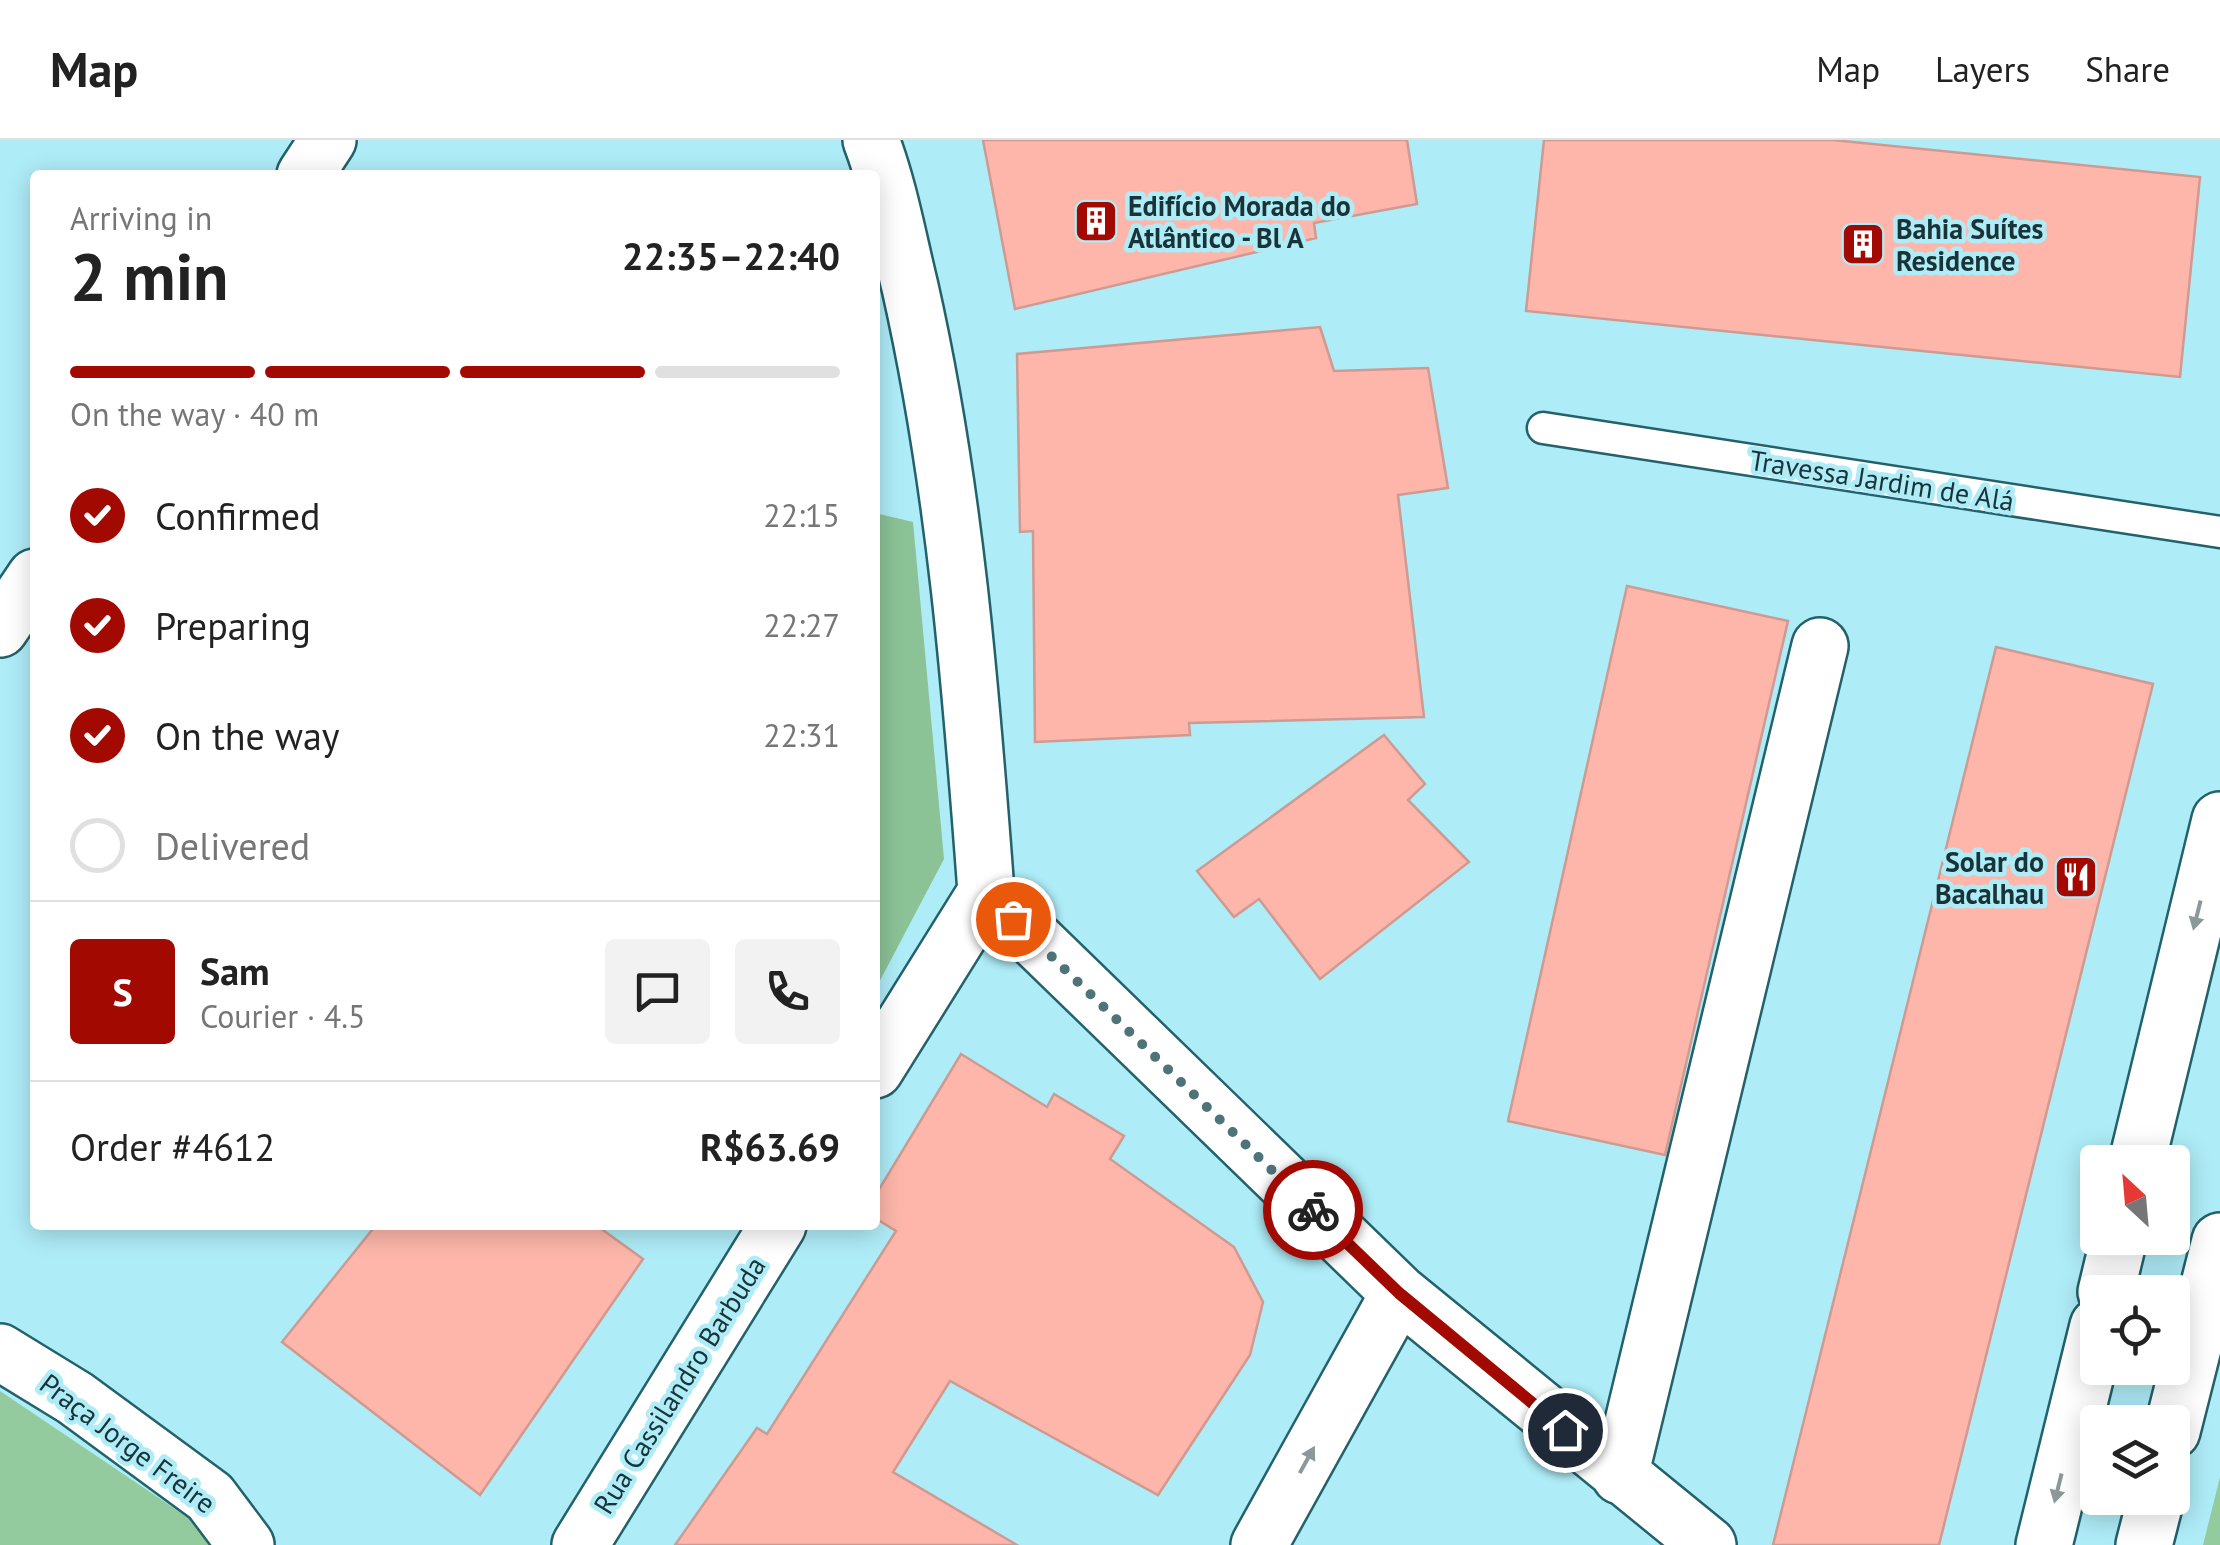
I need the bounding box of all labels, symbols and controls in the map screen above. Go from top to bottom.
text: Map [50,38,138,100]
text: Map [1816,46,1880,92]
text: Layers [1935,46,2030,92]
text: Share [2085,46,2170,92]
place label: Edifício Morada do Atlântico - Bl A [1128,187,1351,256]
text: Arriving in [70,197,212,239]
building icon: Edifício Morada do Atlântico - Bl A [1073,198,1119,244]
place label: Bahia Suítes Residence [1896,210,2043,279]
building icon: Bahia Suítes Residence [1840,221,1886,267]
text: 22:35–22:40 [622,231,840,280]
text: 2 min [70,234,229,318]
text: On the way · 40 m [70,393,319,435]
street label: Travessa Jardim de Alá [1747,441,2017,519]
icon: check [70,488,125,543]
text: Confirmed [155,491,321,540]
text: 22:15 [763,494,840,536]
icon: check [70,598,125,653]
text: Preparing [155,601,311,650]
text: 22:27 [763,604,840,646]
icon: check [70,708,125,763]
text: On the way [155,711,340,760]
text: 22:31 [763,714,840,756]
text: Delivered [155,821,310,870]
place label: Solar do Bacalhau [1935,843,2044,912]
restaurant icon: Solar do Bacalhau [2053,854,2099,900]
pin [971,877,1056,962]
icon: bag [986,892,1041,947]
one-way arrow [2189,900,2204,931]
button: chat [605,939,710,1044]
button: phone [735,939,840,1044]
text: Sam [200,946,270,995]
text: S [112,967,133,1016]
text: Courier · 4.5 [200,995,366,1037]
text: Order #4612 [70,1122,275,1171]
text: R$63.69 [700,1122,840,1171]
north arrow [2080,1145,2190,1255]
map controls [2080,1145,2190,1515]
courier [1263,1160,1363,1260]
icon: bike [1286,1183,1341,1238]
street label: Rua Cassilandro Barbuda [585,1249,773,1521]
button: locate [2080,1275,2190,1385]
street label: Praça Jorge Freire [33,1365,223,1521]
pin [1523,1388,1608,1473]
icon: home [1538,1403,1593,1458]
button: layers [2080,1405,2190,1515]
one-way arrow [1298,1445,1315,1474]
one-way arrow [2050,1473,2065,1504]

